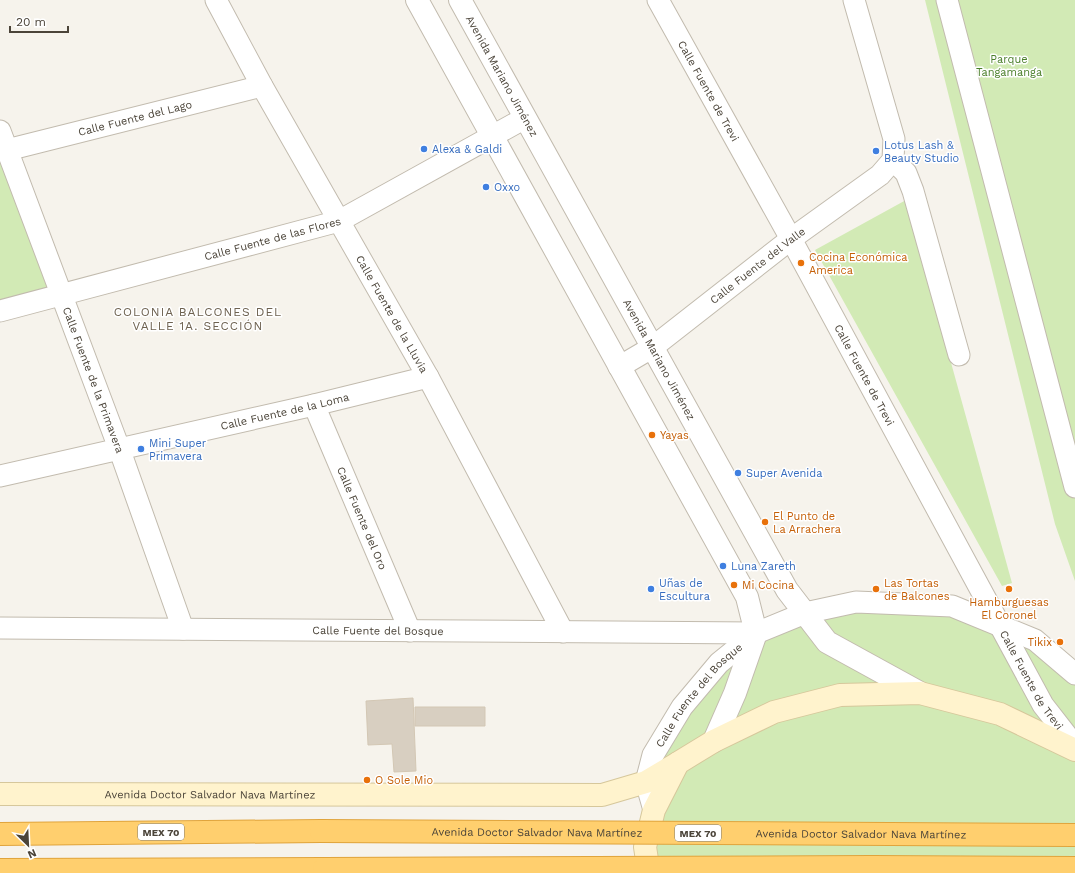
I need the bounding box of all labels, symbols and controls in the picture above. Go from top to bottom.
scale bar [10,8,68,34]
street label: Avenida Mariano Jiménez [463,13,541,139]
text: 20 m [16,15,46,29]
street label: Calle Fuente de Trevi [675,38,742,144]
park label: Parque Tangamanga [976,53,1042,79]
street label: Calle Fuente del Lago [77,97,193,138]
place label: Lotus Lash & Beauty Studio [884,139,959,165]
place label: Alexa & Galdi [432,143,502,156]
marker: Alexa & Galdi [419,144,429,154]
marker: Lotus Lash & Beauty Studio [871,146,881,156]
place label: Oxxo [494,181,520,194]
marker: Oxxo [481,182,491,192]
street label: Calle Fuente de las Flores [203,214,343,263]
street label: Calle Fuente del Valle [707,224,808,306]
place label: Cocina Económica America [809,251,908,277]
street label: Calle Fuente de la Lluvia [353,253,431,375]
marker: Cocina Económica America [796,258,806,268]
street label: Avenida Mariano Jiménez [620,297,698,422]
street label: Calle Fuente de la Primavera [60,305,127,455]
district label: COLONIA BALCONES DEL VALLE 1A. SECCIÓN [114,305,282,333]
street label: Calle Fuente de Trevi [832,322,897,428]
street label: Calle Fuente de la Loma [219,390,350,432]
place label: Yayas [660,429,689,442]
marker: Yayas [647,430,657,440]
place label: Mini Super Primavera [149,437,207,463]
marker: Mini Super Primavera [136,444,146,454]
street label: Calle Fuente del Oro [334,465,390,572]
place label: Super Avenida [746,467,822,480]
marker: Super Avenida [733,468,743,478]
place label: El Punto de La Arrachera [773,510,841,536]
marker: El Punto de La Arrachera [760,517,770,527]
place label: Luna Zareth [731,560,796,573]
marker: Luna Zareth [718,561,728,571]
place label: Uñas de Escultura [659,577,710,603]
place label: Las Tortas de Balcones [884,577,950,603]
place label: Mi Cocina [742,579,794,592]
marker: Mi Cocina [729,580,739,590]
marker: Uñas de Escultura [646,584,656,594]
marker: Las Tortas de Balcones [871,584,881,594]
marker: Hamburguesas El Coronel [1004,584,1014,594]
place label: Hamburguesas El Coronel [969,596,1049,622]
street label: Calle Fuente del Bosque [312,624,444,637]
street label: Calle Fuente de Trevi [997,628,1066,732]
place label: Tikix [1028,636,1052,649]
marker: Tikix [1055,637,1065,647]
street label: Calle Fuente del Bosque [653,640,745,749]
place label: O Sole Mio [375,774,433,787]
marker: O Sole Mio [362,775,372,785]
street label: Avenida Doctor Salvador Nava Martínez [105,788,316,801]
road number: MEX 70 [138,824,184,840]
north arrow [8,825,48,865]
street label: Avenida Doctor Salvador Nava Martínez [432,825,643,839]
road number: MEX 70 [675,825,721,841]
street label: Avenida Doctor Salvador Nava Martínez [756,827,967,841]
text: N [25,846,38,861]

